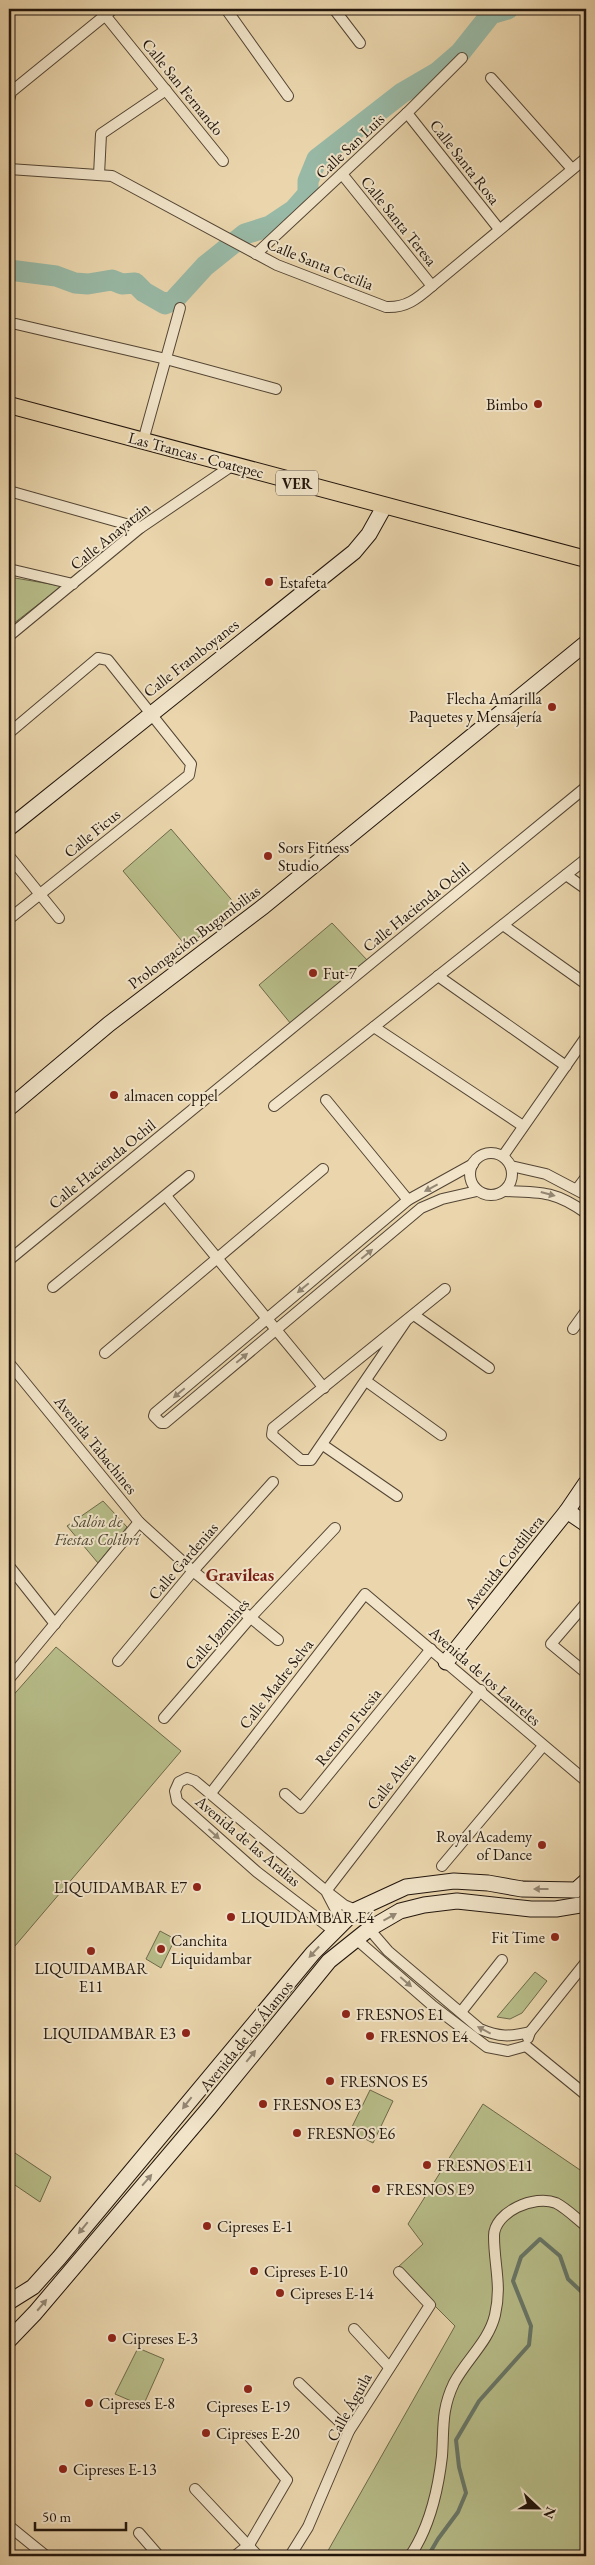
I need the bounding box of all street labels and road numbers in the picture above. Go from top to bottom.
street label: Calle San Fernando [137,34,229,140]
street label: Calle San Luis [311,109,389,183]
street label: Calle Santa Rosa [425,115,505,209]
street label: Calle Santa Teresa [356,172,442,271]
street label: Calle Santa Cecilia [263,233,377,295]
street label: Las Trancas - Coatepec [126,427,266,483]
road number: VER [276,470,318,496]
street label: Calle Anayatzin [66,497,155,575]
street label: Calle Framboyanes [139,614,243,702]
street label: Calle Ficus [59,804,125,862]
street label: Calle Hacienda Ochil [358,857,474,957]
street label: Prolongación Bugambilias [124,880,264,994]
street label: Calle Hacienda Ochil [44,1114,160,1214]
street label: Avenida Tabachines [49,1391,142,1499]
street label: Avenida Cordillera [459,1510,549,1614]
street label: Calle Gardenias [143,1518,223,1604]
street label: Calle Jazmines [180,1594,254,1674]
street label: Avenida de los Laureles [424,1621,545,1730]
street label: Calle Madre Selva [234,1634,318,1733]
street label: Retorno Fucsia [310,1683,386,1770]
street label: Calle Altea [362,1747,420,1814]
street label: Avenida de las Aralias [190,1790,305,1891]
street label: Avenida de los Álamos [194,1976,297,2097]
street label: Calle Águila [322,2368,377,2445]

